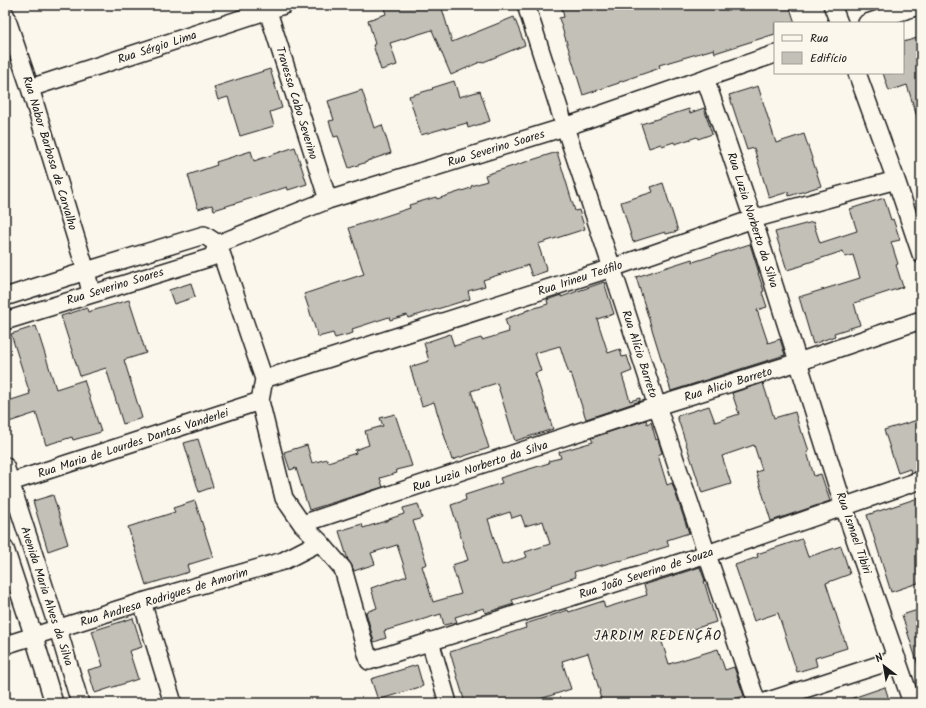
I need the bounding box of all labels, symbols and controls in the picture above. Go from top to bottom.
legend [774,22,904,74]
street label: Rua Sérgio Lima [115,26,200,69]
text: Rua [810,29,829,48]
street label: Travessa Cabo Severino [270,44,323,162]
text: Edifício [810,49,847,68]
street label: Rua Nabor Barbosa de Carvalho [17,74,82,233]
street label: Rua Severino Soares [445,125,547,172]
street label: Rua Luzia Norberto da Silva [722,150,784,291]
street label: Rua Irineu Teófilo [535,256,625,301]
street label: Rua Severino Soares [64,263,166,310]
street label: Rua Alício Barreto [616,308,663,401]
street label: Rua Alicio Barreto [682,362,775,407]
street label: Rua Maria de Lourdes Dantas Vanderlei [35,403,232,483]
street label: Rua Luzia Norberto da Silva [410,435,551,497]
street label: Rua Ismael Tibiri [831,490,877,578]
street label: Avenida Maria Alves da Silva [15,524,78,669]
street label: Rua João Severino de Souza [576,543,716,604]
street label: Rua Andresa Rodrigues de Amorim [78,563,251,632]
district label: JARDIM REDENÇÃO [594,626,722,647]
north arrow [864,646,904,686]
text: N [872,649,887,668]

